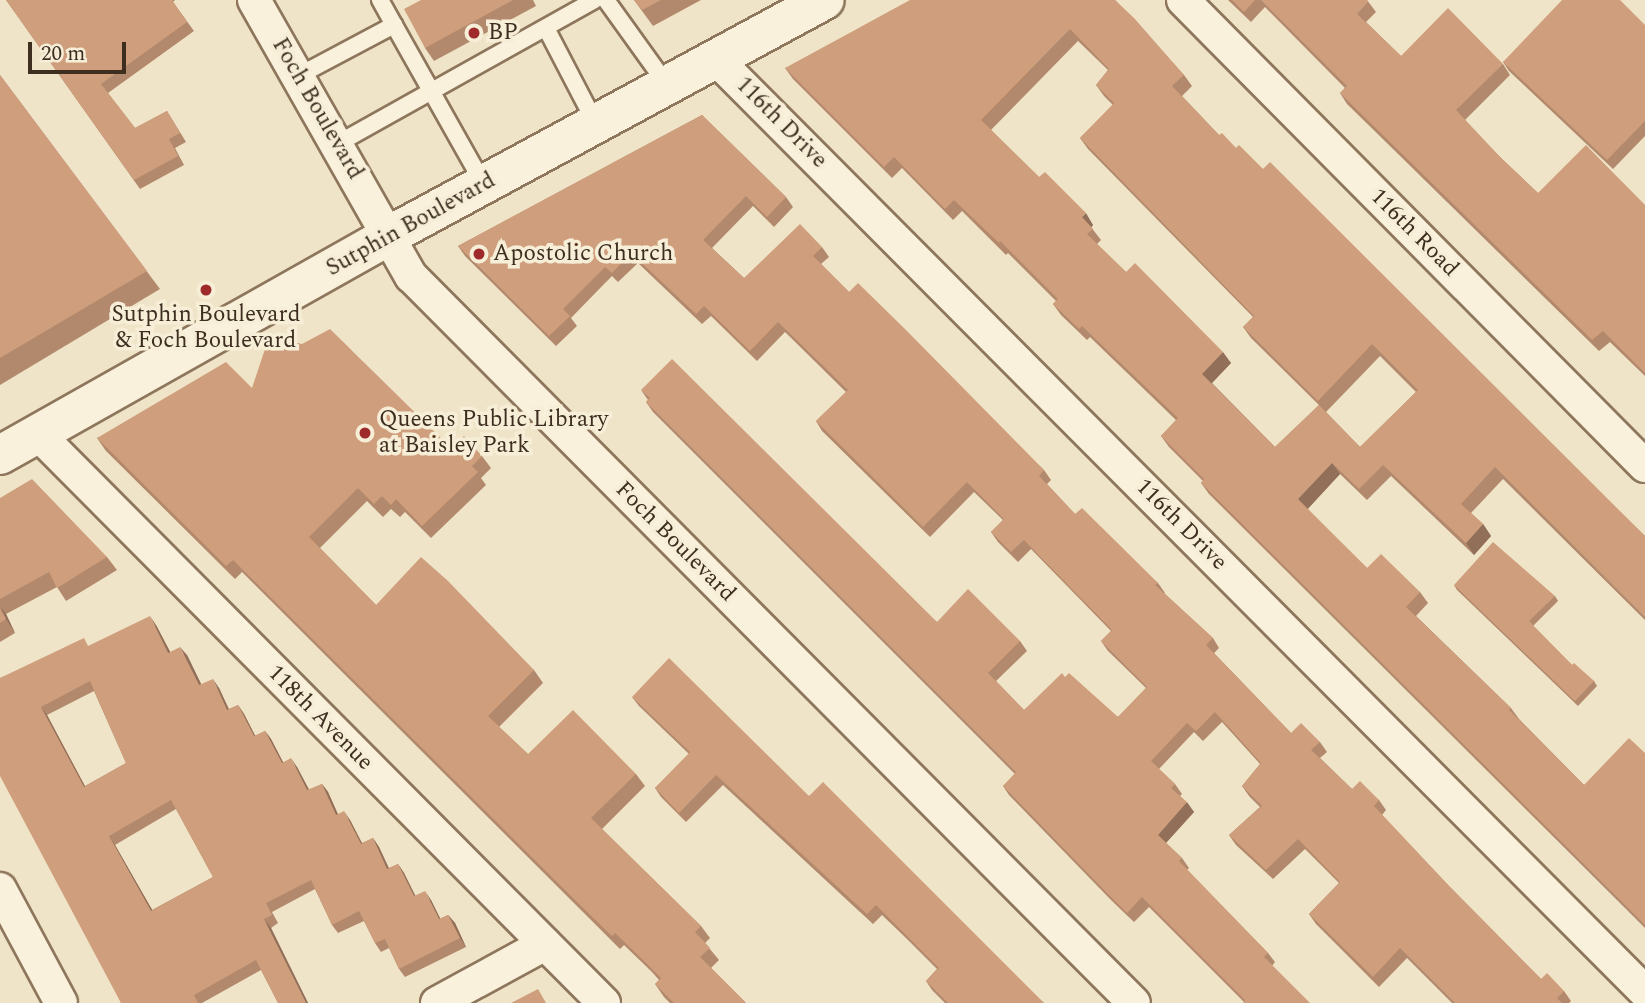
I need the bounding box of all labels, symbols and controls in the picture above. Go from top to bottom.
place label: BP [488,19,518,47]
marker: BP [466,25,482,41]
scale bar [32,28,130,72]
street label: Foch Boulevard [265,33,369,185]
text: 20 m [41,38,85,70]
street label: 116th Drive [729,71,833,175]
street label: Sutphin Boulevard [322,167,500,283]
street label: 116th Road [1364,183,1464,283]
place label: Apostolic Church [493,240,673,268]
marker: Apostolic Church [471,246,487,262]
marker: Sutphin Boulevard & Foch Boulevard [198,282,214,298]
place label: Sutphin Boulevard & Foch Boulevard [112,301,300,355]
place label: Queens Public Library at Baisley Park [379,406,608,460]
marker: Queens Public Library at Baisley Park [357,425,373,441]
street label: 116th Drive [1129,473,1233,577]
street label: Foch Boulevard [609,476,741,608]
street label: 118th Avenue [262,660,378,776]

